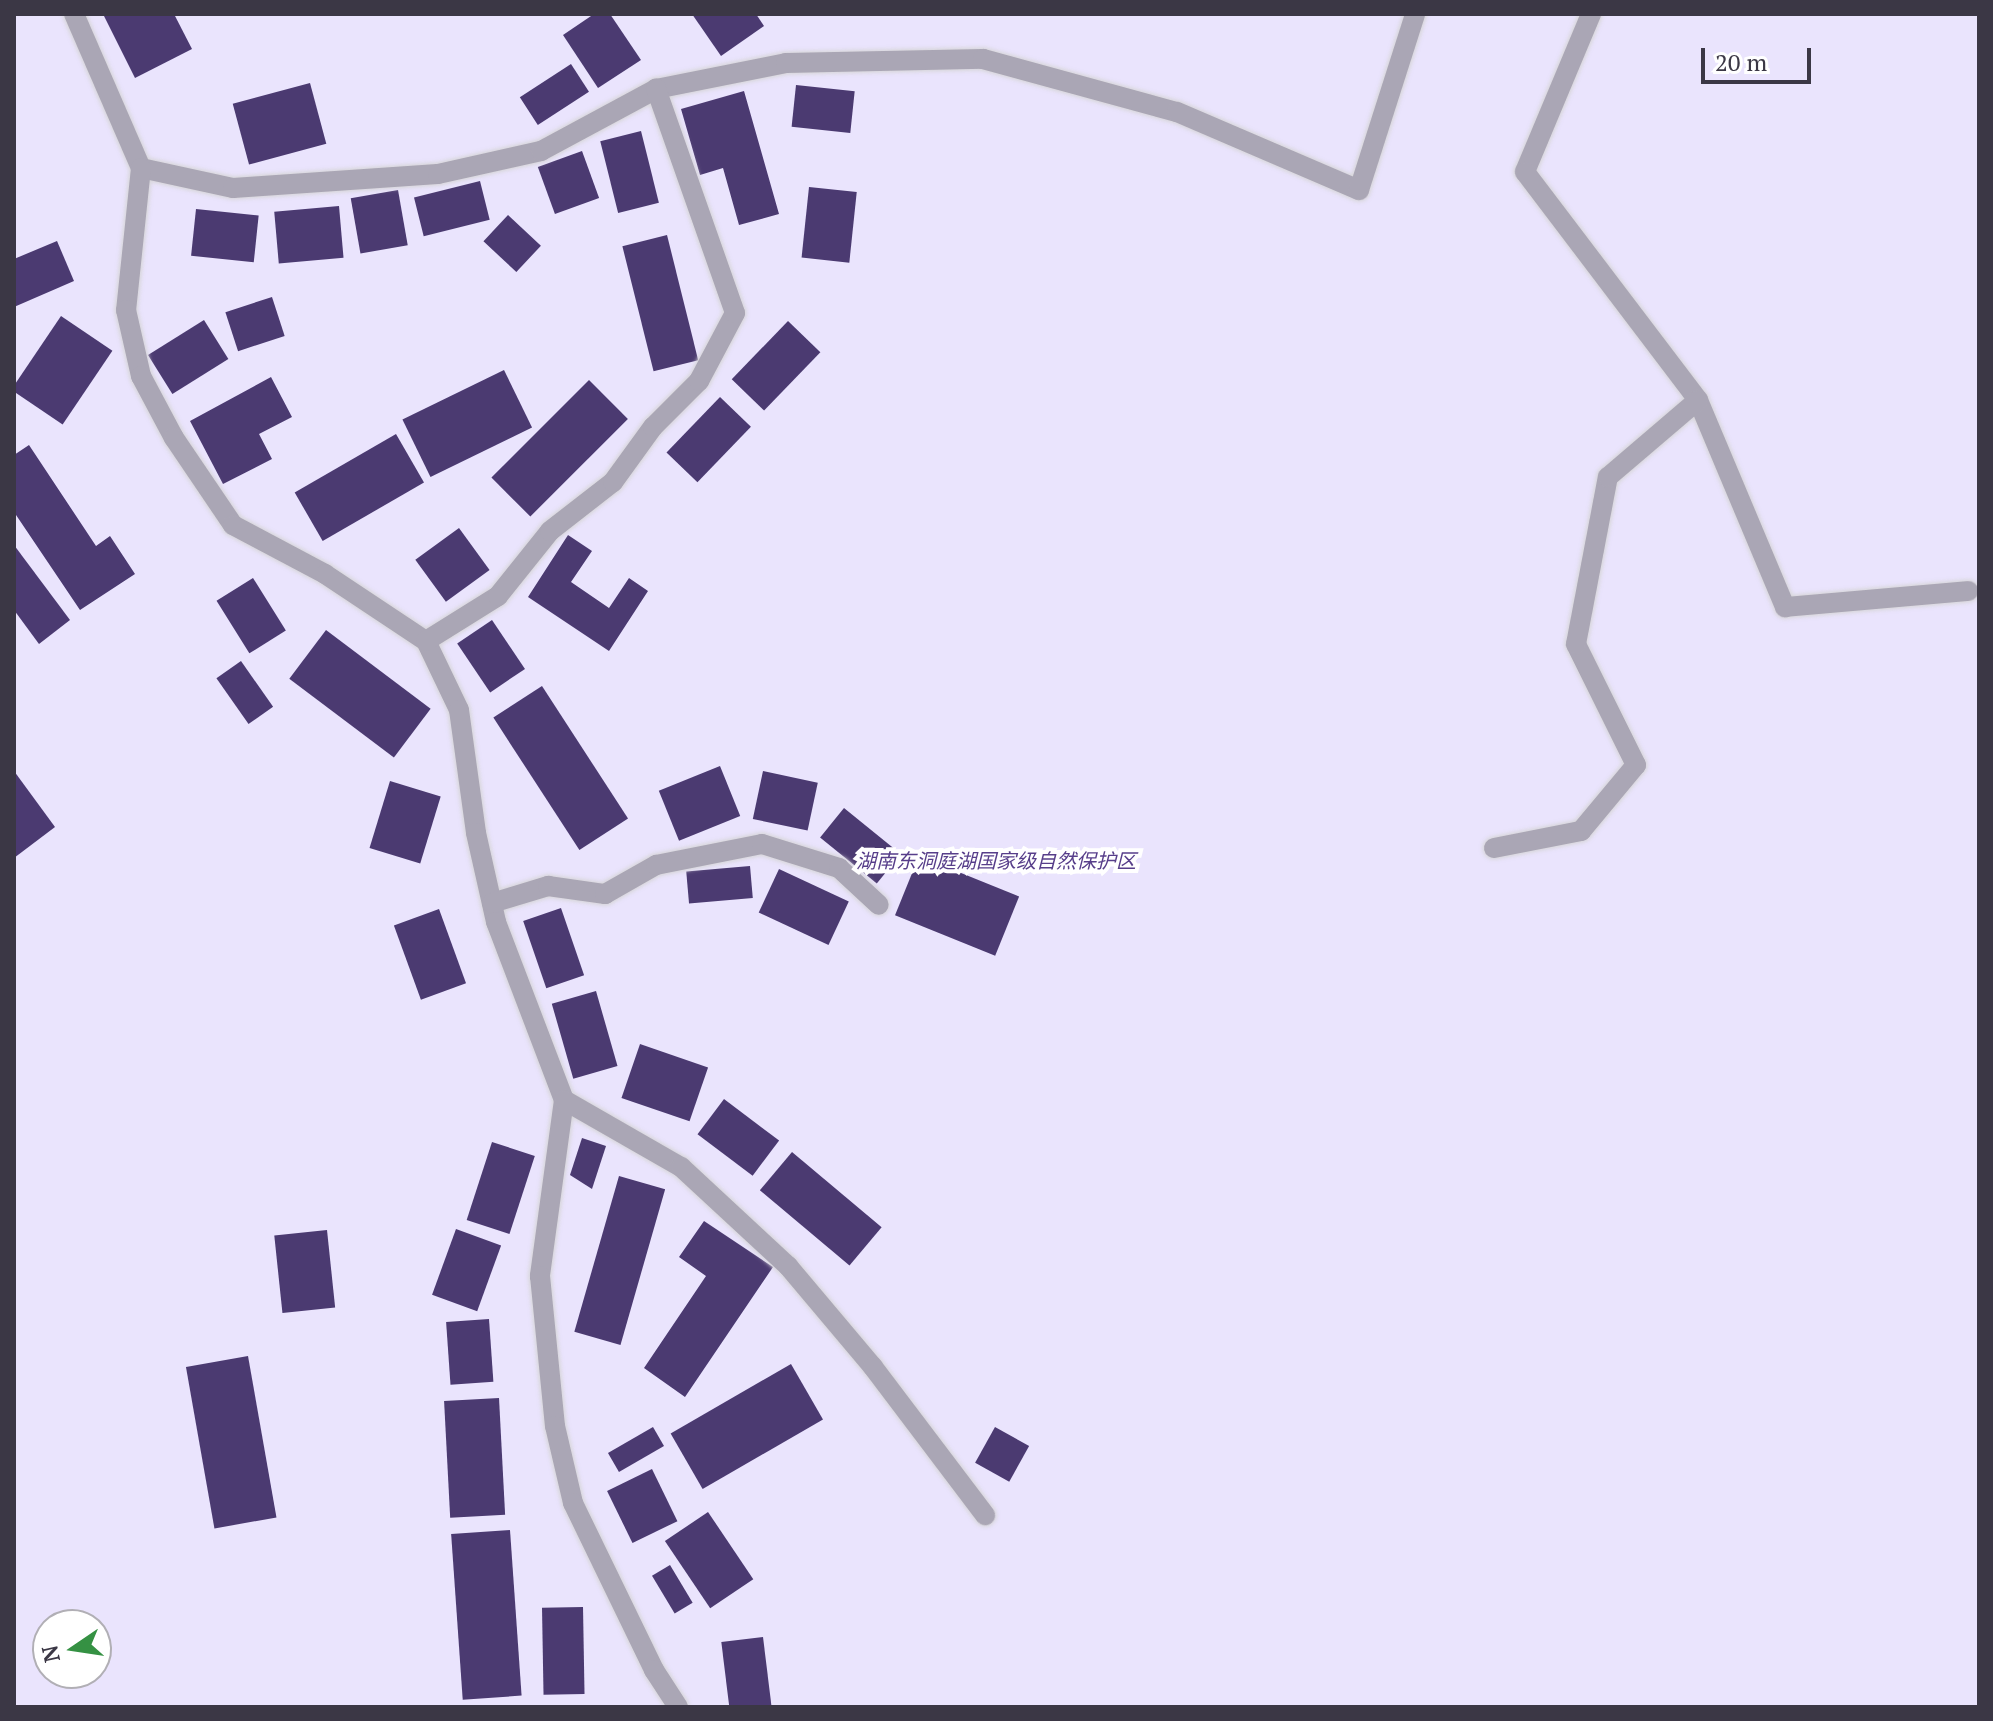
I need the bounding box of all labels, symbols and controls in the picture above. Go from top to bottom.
scale bar [1705,32,1815,82]
text: 20 m [1715,46,1767,78]
park label: 湖南东洞庭湖国家级自然保护区 [856,848,1136,872]
north arrow [32,1609,112,1689]
text: N [34,1643,66,1665]

